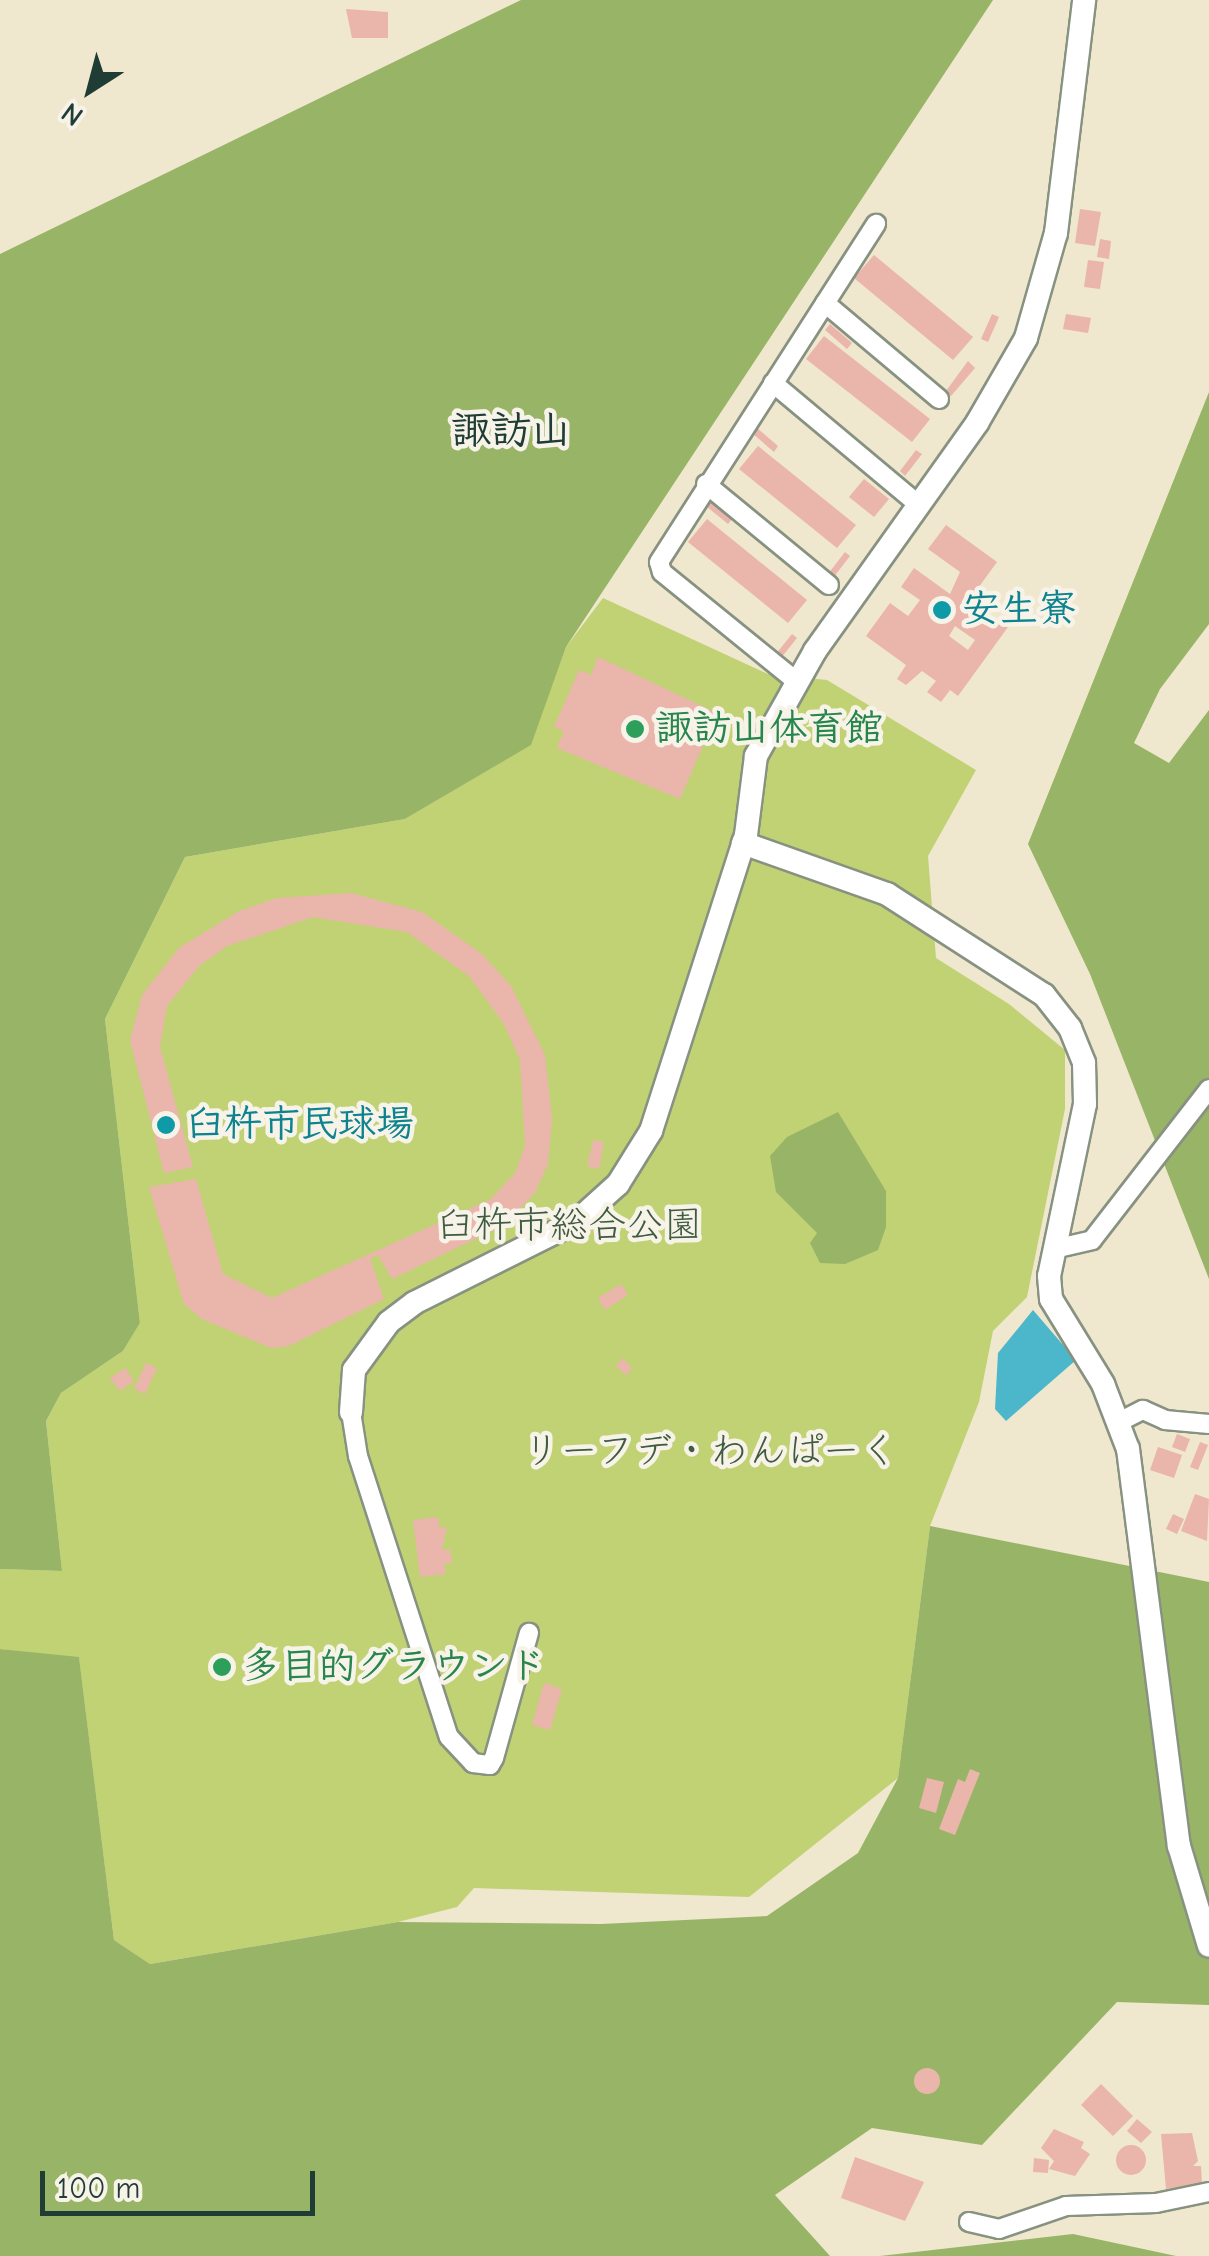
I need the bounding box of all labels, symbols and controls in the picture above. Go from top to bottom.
north arrow [40,40,140,140]
text: N [56,96,89,133]
district label: 諏訪山 [451,406,571,454]
place label: 安生寮 [962,587,1076,633]
marker: 安生寮 [931,599,953,621]
place label: 諏訪山体育館 [655,706,883,752]
marker: 諏訪山体育館 [624,718,646,740]
place label: 臼杵市民球場 [186,1102,414,1148]
marker: 臼杵市民球場 [155,1114,177,1136]
park label: 臼杵市総合公園 [436,1203,702,1249]
park label: リーフデ・わんぱーく [521,1429,899,1475]
place label: 多目的グラウンド [242,1644,546,1690]
marker: 多目的グラウンド [211,1656,233,1678]
scale bar [45,2151,320,2213]
text: 100 m [57,2171,140,2206]

